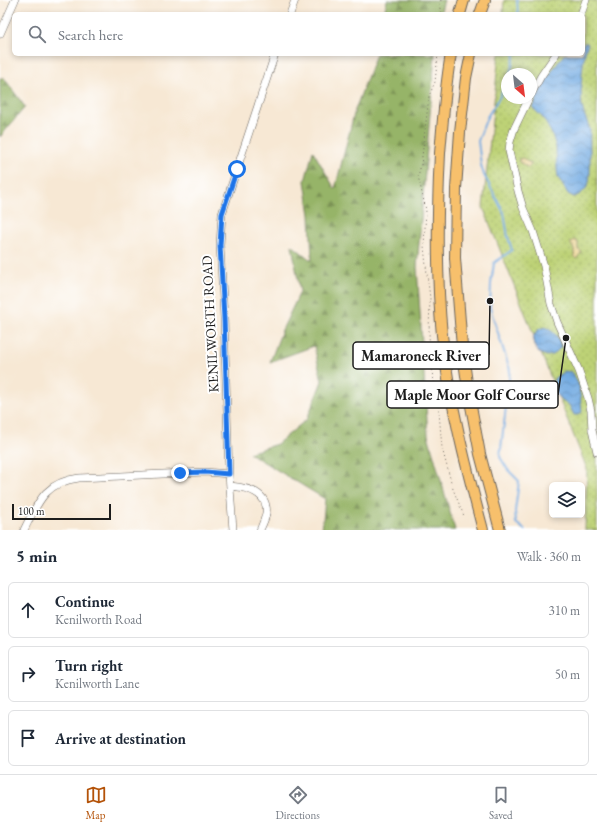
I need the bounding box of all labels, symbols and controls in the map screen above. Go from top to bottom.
search box [12,12,585,56]
icon: search [26,23,48,45]
text: Search here [58,25,123,44]
north arrow [501,68,537,104]
route start [228,160,246,178]
street label: KENILWORTH ROAD [197,255,223,393]
callout: Mamaroneck River [353,342,489,369]
text: Mamaroneck River [361,346,482,365]
callout: Maple Moor Golf Course [387,381,558,408]
text: Maple Moor Golf Course [394,385,550,404]
route end [171,464,189,482]
map controls [549,482,585,518]
button: layers [549,482,585,518]
scale bar [12,502,111,521]
text: 100 m [18,504,45,518]
text: 5 min [16,545,57,567]
text: Walk · 360 m [517,548,581,565]
text: Continue [55,592,115,611]
icon: ahead [17,599,39,621]
text: 310 m [549,602,580,619]
text: Kenilworth Road [55,611,142,628]
text: Turn right [55,656,123,675]
icon: right [17,663,39,685]
text: 50 m [555,666,580,683]
text: Kenilworth Lane [55,675,140,692]
icon: arrive [17,727,39,749]
text: Arrive at destination [55,729,186,748]
tab: Map [85,784,107,822]
tab: Directions [276,784,320,822]
tab: Saved [489,784,512,822]

